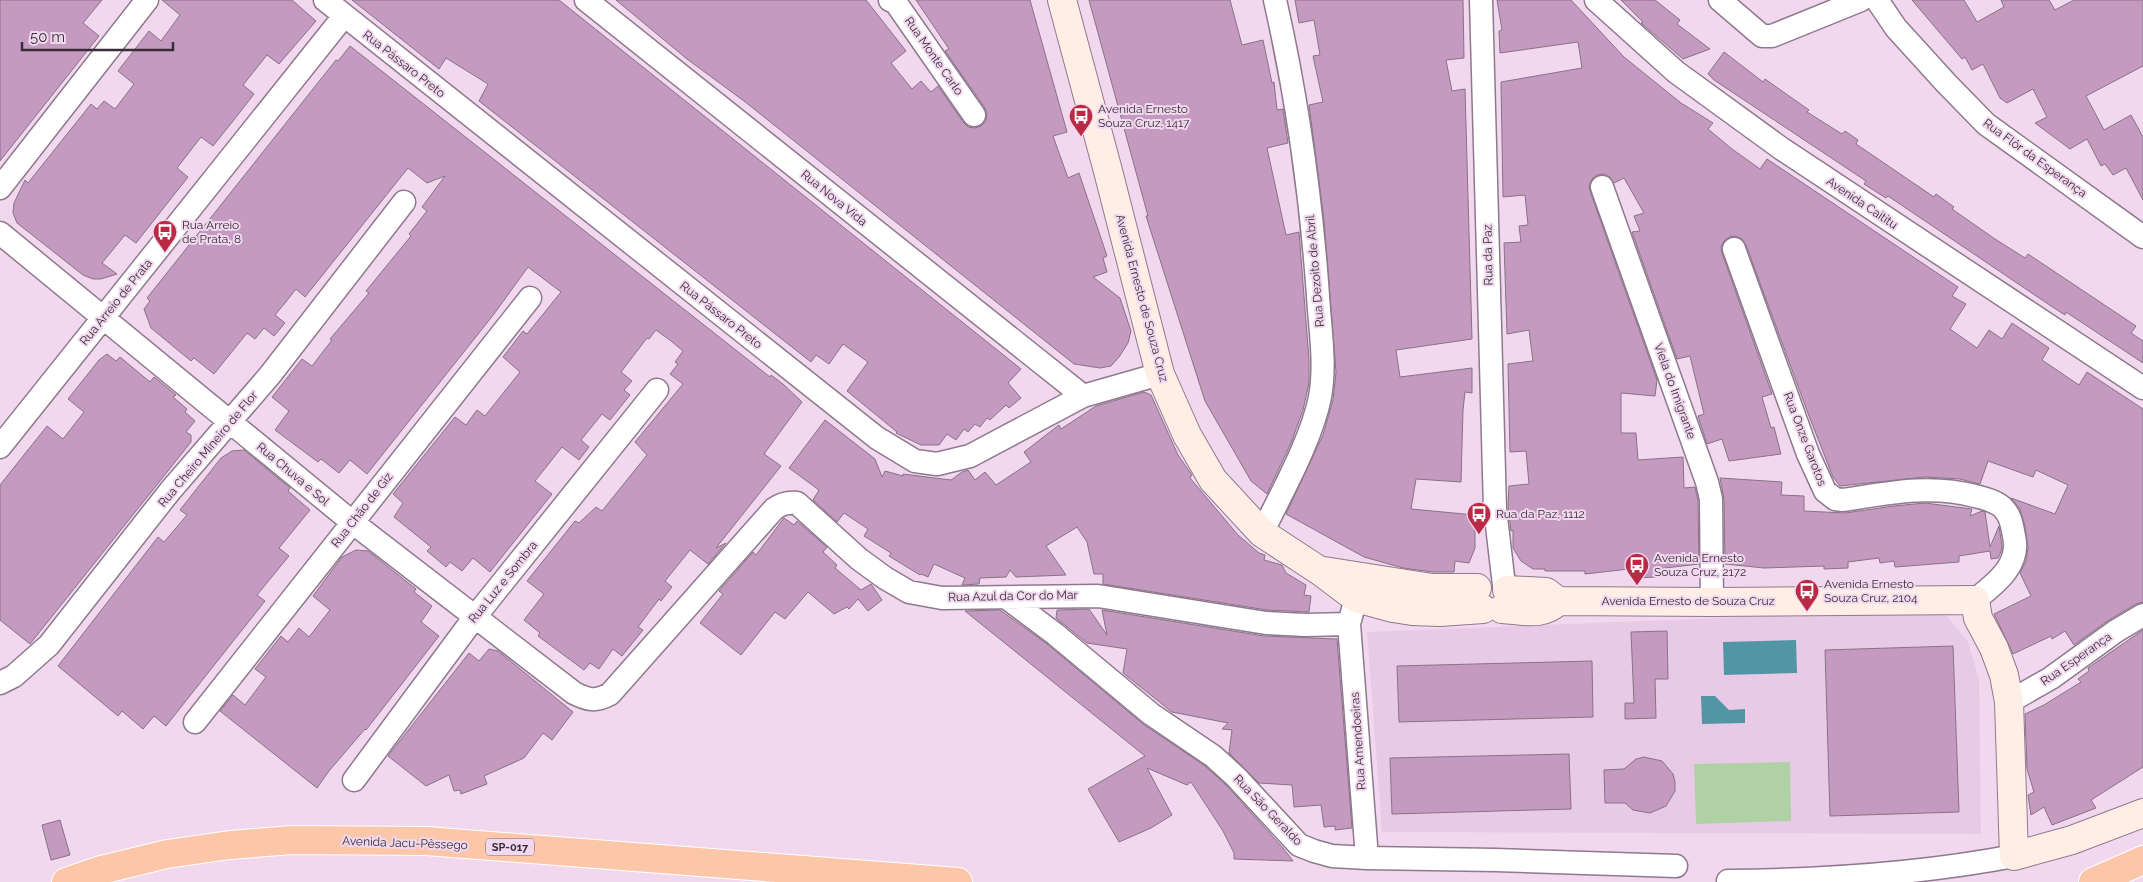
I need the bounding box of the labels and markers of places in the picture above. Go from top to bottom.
place label: Avenida Ernesto Souza Cruz, 1417 [1098,102,1190,130]
bus stop icon: Avenida Ernesto Souza Cruz, 1417 [1068,103,1094,137]
place label: Rua Arreio de Prata, 8 [182,218,241,246]
bus stop icon: Rua Arreio de Prata, 8 [152,219,178,253]
bus stop icon: Rua da Paz, 1112 [1466,501,1492,535]
place label: Rua da Paz, 1112 [1496,507,1585,521]
place label: Avenida Ernesto Souza Cruz, 2172 [1654,551,1746,579]
bus stop icon: Avenida Ernesto Souza Cruz, 2172 [1624,552,1650,586]
place label: Avenida Ernesto Souza Cruz, 2104 [1824,577,1918,605]
bus stop icon: Avenida Ernesto Souza Cruz, 2104 [1794,578,1820,612]

